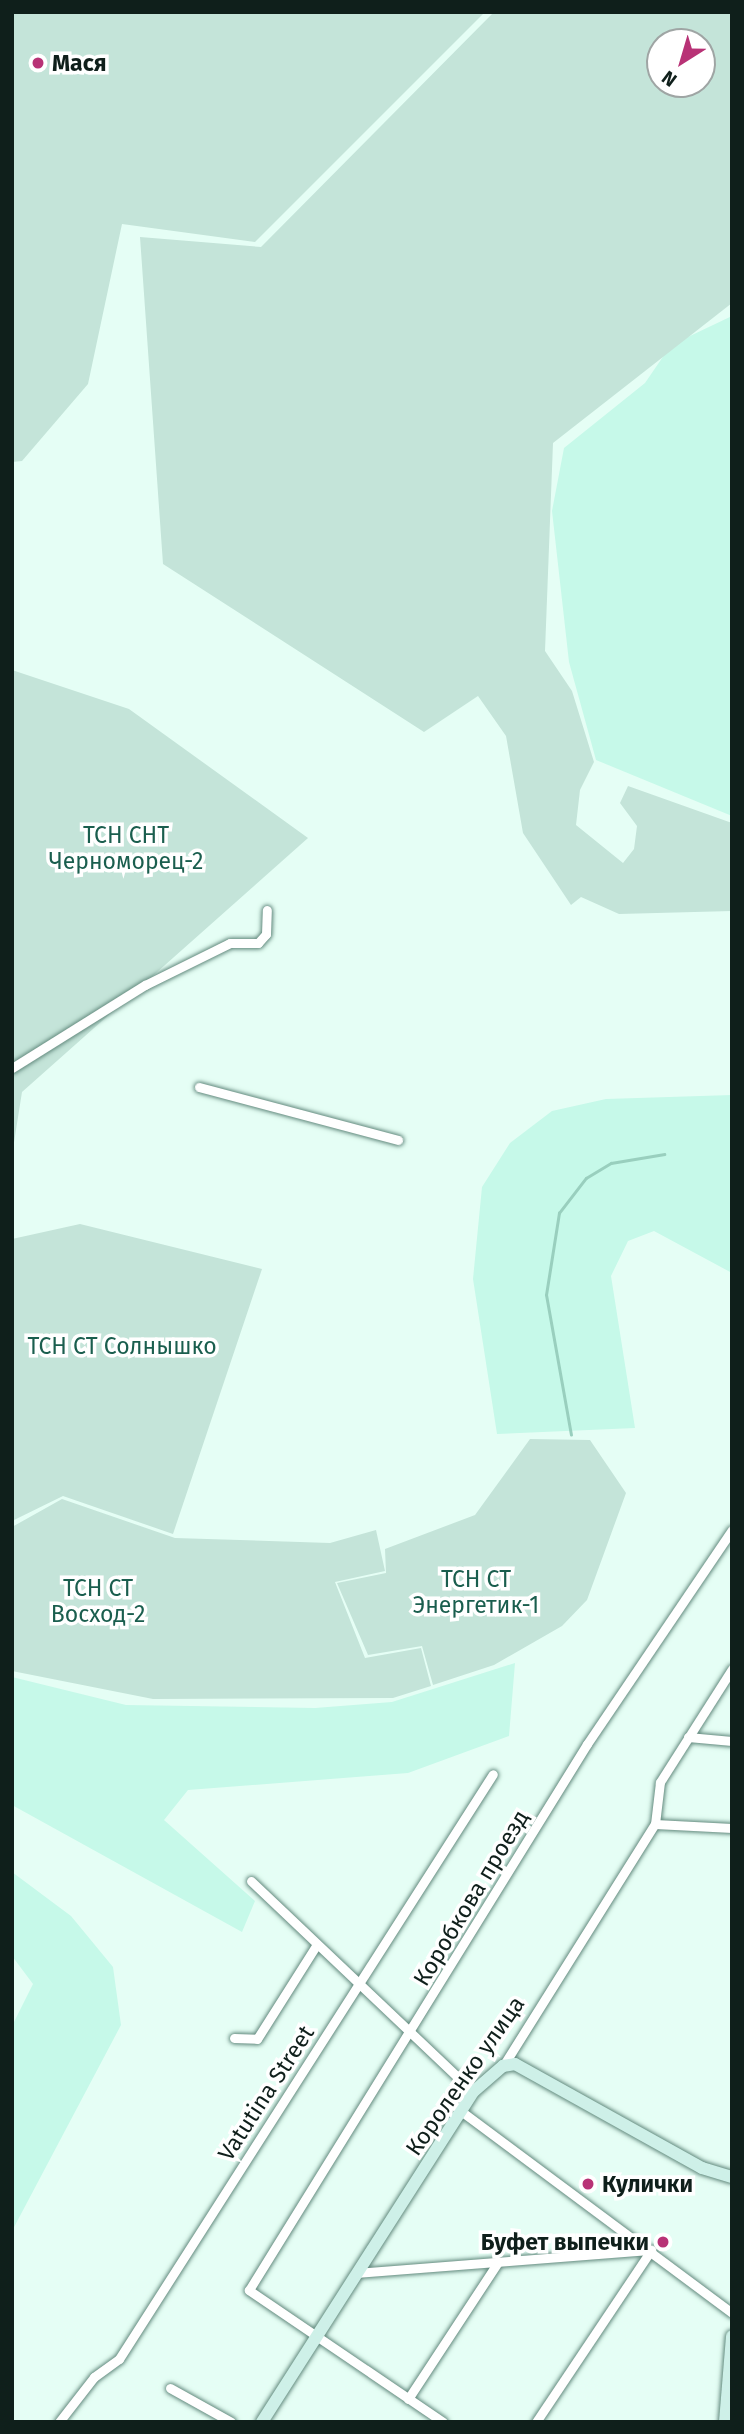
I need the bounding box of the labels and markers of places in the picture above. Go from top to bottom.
place label: Мася [52,49,107,77]
marker: Мася [30,55,46,71]
place label: Кулички [602,2170,693,2198]
marker: Кулички [580,2176,596,2192]
place label: Буфет выпечки [481,2228,649,2256]
marker: Буфет выпечки [655,2234,671,2250]

